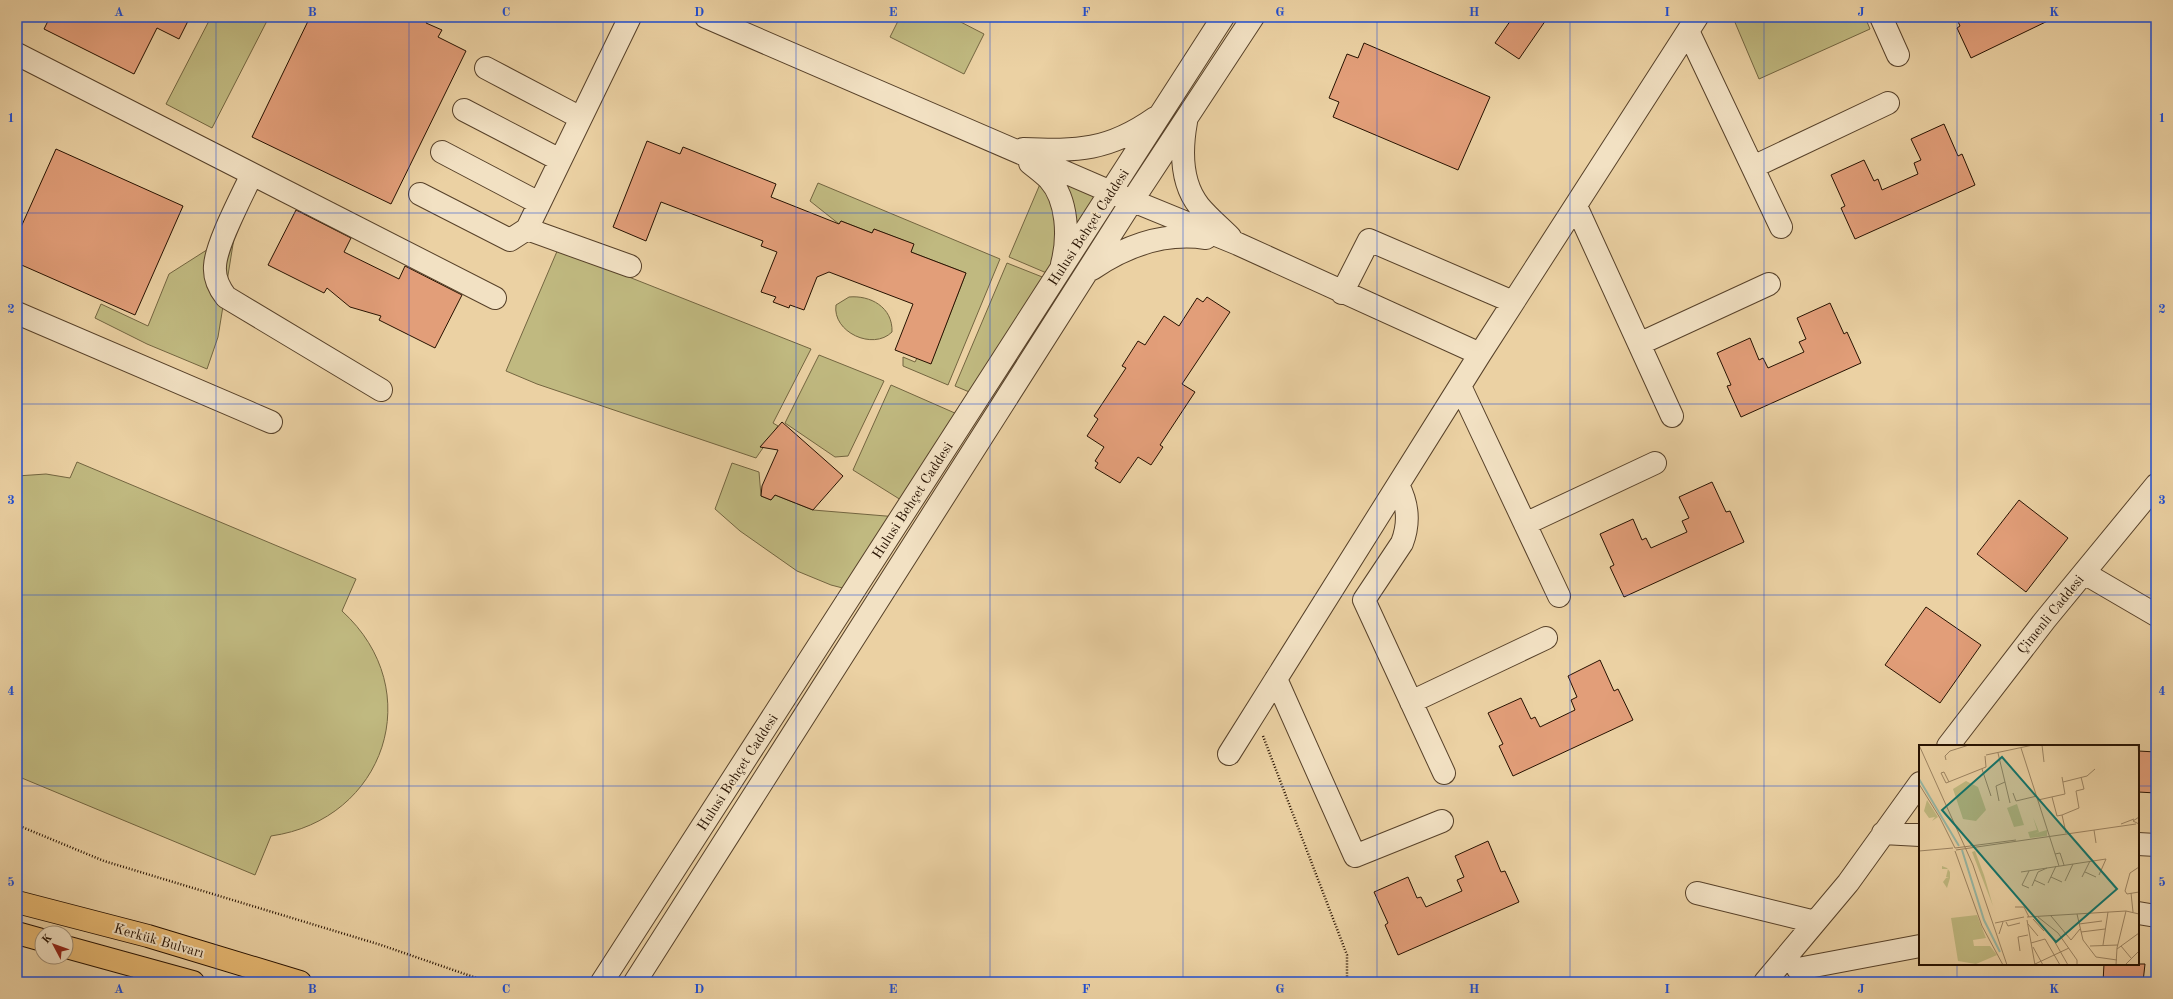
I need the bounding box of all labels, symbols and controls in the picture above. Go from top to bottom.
text: A [114,6,124,19]
text: B [307,6,317,19]
text: C [502,6,510,19]
text: D [694,6,704,19]
text: E [889,6,898,19]
text: F [1082,6,1091,19]
text: G [1275,6,1285,19]
text: H [1469,6,1480,19]
text: I [1664,6,1670,19]
text: J [1857,6,1865,19]
text: K [2049,6,2059,19]
text: 1 [7,112,15,125]
text: 1 [2158,112,2166,125]
street label: Hulusi Behçet Caddesi [1046,167,1132,288]
text: 2 [7,303,15,316]
text: 2 [2158,303,2166,316]
street label: Hulusi Behçet Caddesi [870,440,956,561]
text: 3 [7,494,15,507]
text: 3 [2158,494,2166,507]
street label: Çimenli Caddesi [2015,572,2087,657]
text: 4 [7,685,15,698]
text: 4 [2158,685,2166,698]
street label: Hulusi Behçet Caddesi [695,712,781,833]
inset map [1919,745,2139,965]
text: 5 [7,876,15,889]
text: 5 [2158,876,2166,889]
street label: Kerkük Bulvarı [112,921,206,961]
north arrow [34,925,74,965]
text: K [41,932,55,946]
text: A [114,983,124,996]
text: B [307,983,317,996]
text: C [502,983,510,996]
text: D [694,983,704,996]
text: E [889,983,898,996]
text: F [1082,983,1091,996]
text: G [1275,983,1285,996]
text: H [1469,983,1480,996]
text: I [1664,983,1670,996]
text: J [1857,983,1865,996]
text: K [2049,983,2059,996]

